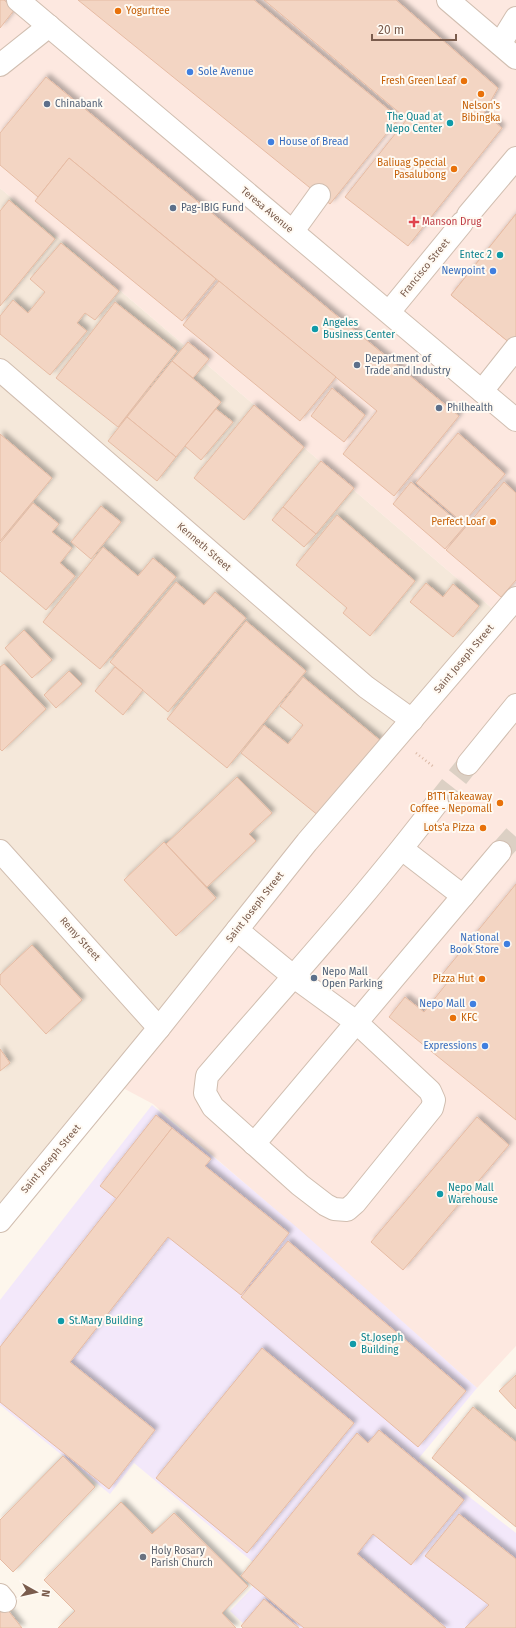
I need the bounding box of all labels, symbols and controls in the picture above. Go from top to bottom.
place label: Yogurtree [126,5,170,17]
marker: Yogurtree [113,6,123,16]
scale bar [372,16,456,42]
text: 20 m [378,23,404,37]
place label: Sole Avenue [198,66,253,78]
marker: Sole Avenue [185,67,195,77]
place label: Fresh Green Leaf [381,75,457,87]
marker: Fresh Green Leaf [459,76,469,86]
marker: Nelson's Bibingka [476,89,486,99]
place label: Chinabank [55,98,104,110]
marker: Chinabank [42,99,52,109]
place label: Nelson's Bibingka [461,100,501,124]
place label: The Quad at Nepo Center [386,111,442,135]
marker: The Quad at Nepo Center [445,118,455,128]
place label: House of Bread [279,136,348,148]
marker: House of Bread [266,137,276,147]
place label: Baliuag Special Pasalubong [377,157,447,181]
marker: Baliuag Special Pasalubong [449,164,459,174]
street label: Teresa Avenue [238,185,296,235]
place label: Pag-IBIG Fund [181,202,244,214]
marker: Pag-IBIG Fund [168,203,178,213]
place label: Manson Drug [422,216,482,228]
marker: Manson Drug [409,217,419,227]
street label: Francisco Street [398,236,453,300]
place label: Entec 2 [460,249,492,261]
marker: Entec 2 [495,250,505,260]
place label: Newpoint [441,265,485,277]
marker: Newpoint [488,266,498,276]
place label: Angeles Business Center [323,317,395,341]
marker: Angeles Business Center [310,324,320,334]
place label: Department of Trade and Industry [365,353,451,377]
marker: Department of Trade and Industry [352,360,362,370]
place label: Philhealth [447,402,493,414]
marker: Philhealth [434,403,444,413]
place label: Perfect Loaf [431,516,486,528]
marker: Perfect Loaf [488,517,498,527]
street label: Kenneth Street [175,520,234,574]
street label: Saint Joseph Street [432,622,497,696]
place label: B1T1 Takeaway Coffee - Nepomall [410,791,492,815]
marker: B1T1 Takeaway Coffee - Nepomall [495,798,505,808]
place label: Lots'a Pizza [424,822,475,834]
marker: Lots'a Pizza [478,823,488,833]
street label: Saint Joseph Street [224,869,287,945]
street label: Remy Street [57,915,103,964]
place label: National Book Store [450,932,499,956]
marker: National Book Store [502,939,512,949]
place label: Nepo Mall Open Parking [322,966,383,990]
marker: Nepo Mall Open Parking [309,973,319,983]
place label: Pizza Hut [432,973,474,985]
marker: Pizza Hut [477,974,487,984]
place label: Nepo Mall [419,998,465,1010]
marker: Nepo Mall [468,999,478,1009]
place label: KFC [461,1012,478,1024]
marker: KFC [448,1013,458,1023]
place label: Expressions [423,1040,477,1052]
marker: Expressions [480,1041,490,1051]
street label: Saint Joseph Street [19,1122,84,1196]
place label: Nepo Mall Warehouse [448,1182,498,1206]
marker: Nepo Mall Warehouse [435,1189,445,1199]
place label: St.Mary Building [69,1315,143,1327]
marker: St.Mary Building [56,1316,66,1326]
place label: St.Joseph Building [361,1332,403,1356]
marker: St.Joseph Building [348,1339,358,1349]
place label: Holy Rosary Parish Church [151,1545,213,1569]
marker: Holy Rosary Parish Church [138,1552,148,1562]
north arrow [16,1572,56,1612]
text: N [38,1589,52,1598]

